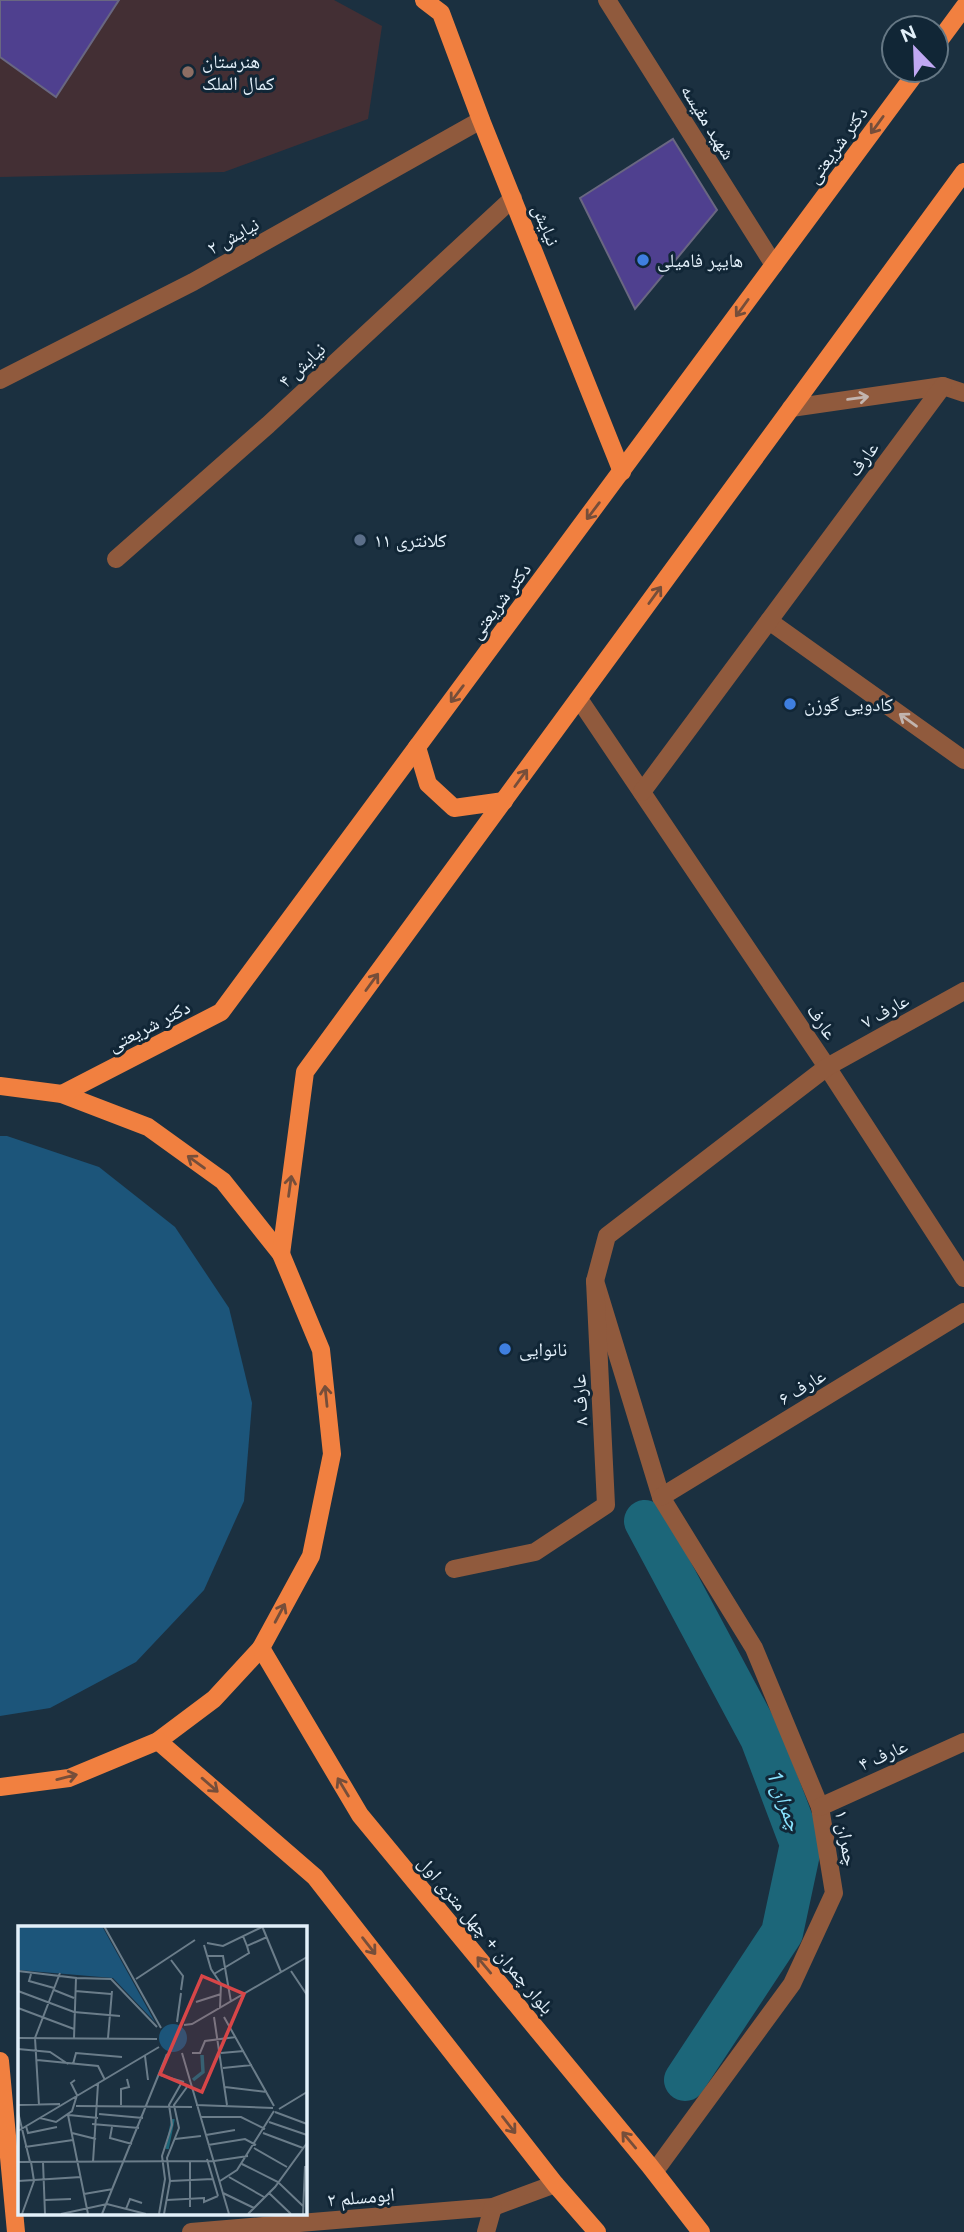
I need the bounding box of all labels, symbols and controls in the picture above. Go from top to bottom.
north arrow [880,14,950,84]
text: N [897,20,920,47]
place label: هنرستان کمال الملک [202,50,274,95]
marker: هنرستان کمال الملک [180,64,196,80]
street label: شهید مقیسه [676,80,740,164]
street label: دکتر شریعتی [801,102,873,188]
one-way arrow [870,115,884,134]
street label: نیایش [527,201,565,249]
street label: نیایش ۲ [203,212,263,260]
place label: هایپر فامیلی [657,249,743,272]
marker: هایپر فامیلی [635,252,651,268]
one-way arrow [735,298,750,317]
street label: نیایش ۴ [274,338,330,392]
one-way arrow [846,392,869,405]
street label: عارف [842,437,884,481]
one-way arrow [586,501,600,520]
place label: کلانتری ۱۱ [374,529,447,552]
marker: کلانتری ۱۱ [352,532,368,548]
street label: دکتر شریعتی [464,558,536,644]
one-way arrow [648,586,662,605]
one-way arrow [450,684,465,703]
place label: کادویی گوزن [804,693,893,716]
marker: کادویی گوزن [782,696,798,712]
one-way arrow [899,713,918,728]
one-way arrow [513,769,528,788]
one-way arrow [364,973,379,992]
street label: عارف ۷ [857,988,913,1033]
street label: دکتر شریعتی [104,995,194,1057]
street label: عارف [802,1000,842,1044]
one-way arrow [187,1155,206,1170]
one-way arrow [284,1176,297,1198]
place label: نانوایی [519,1338,567,1361]
marker: نانوایی [497,1341,513,1357]
street label: عارف ۶ [774,1364,830,1410]
street label: عارف ۸ [567,1373,593,1426]
one-way arrow [319,1385,332,1408]
one-way arrow [273,1604,287,1624]
street label: عارف ۴ [855,1734,911,1776]
water label: چمران 1 [761,1768,808,1835]
one-way arrow [56,1769,78,1782]
one-way arrow [200,1777,218,1793]
one-way arrow [336,1777,350,1797]
street label: ۱ چمران [830,1808,862,1868]
street label: بلوار چمران + چهل متری اول [413,1851,559,2019]
inset map [18,1926,306,2214]
one-way arrow [362,1936,377,1955]
one-way arrow [476,1956,492,1974]
one-way arrow [502,2116,517,2134]
one-way arrow [621,2131,637,2149]
street label: ابومسلم ۲ [326,2183,396,2212]

